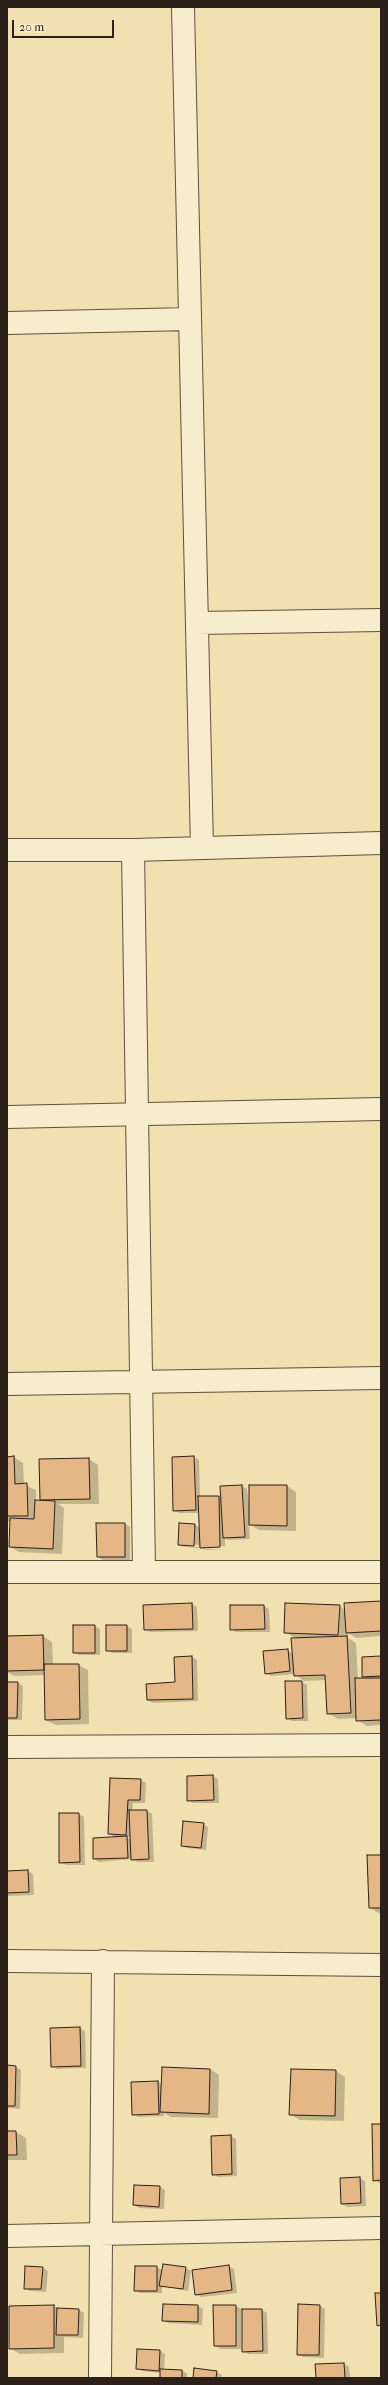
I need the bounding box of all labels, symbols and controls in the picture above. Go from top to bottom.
scale bar [14,12,116,38]
text: 20 m [19,20,44,34]

